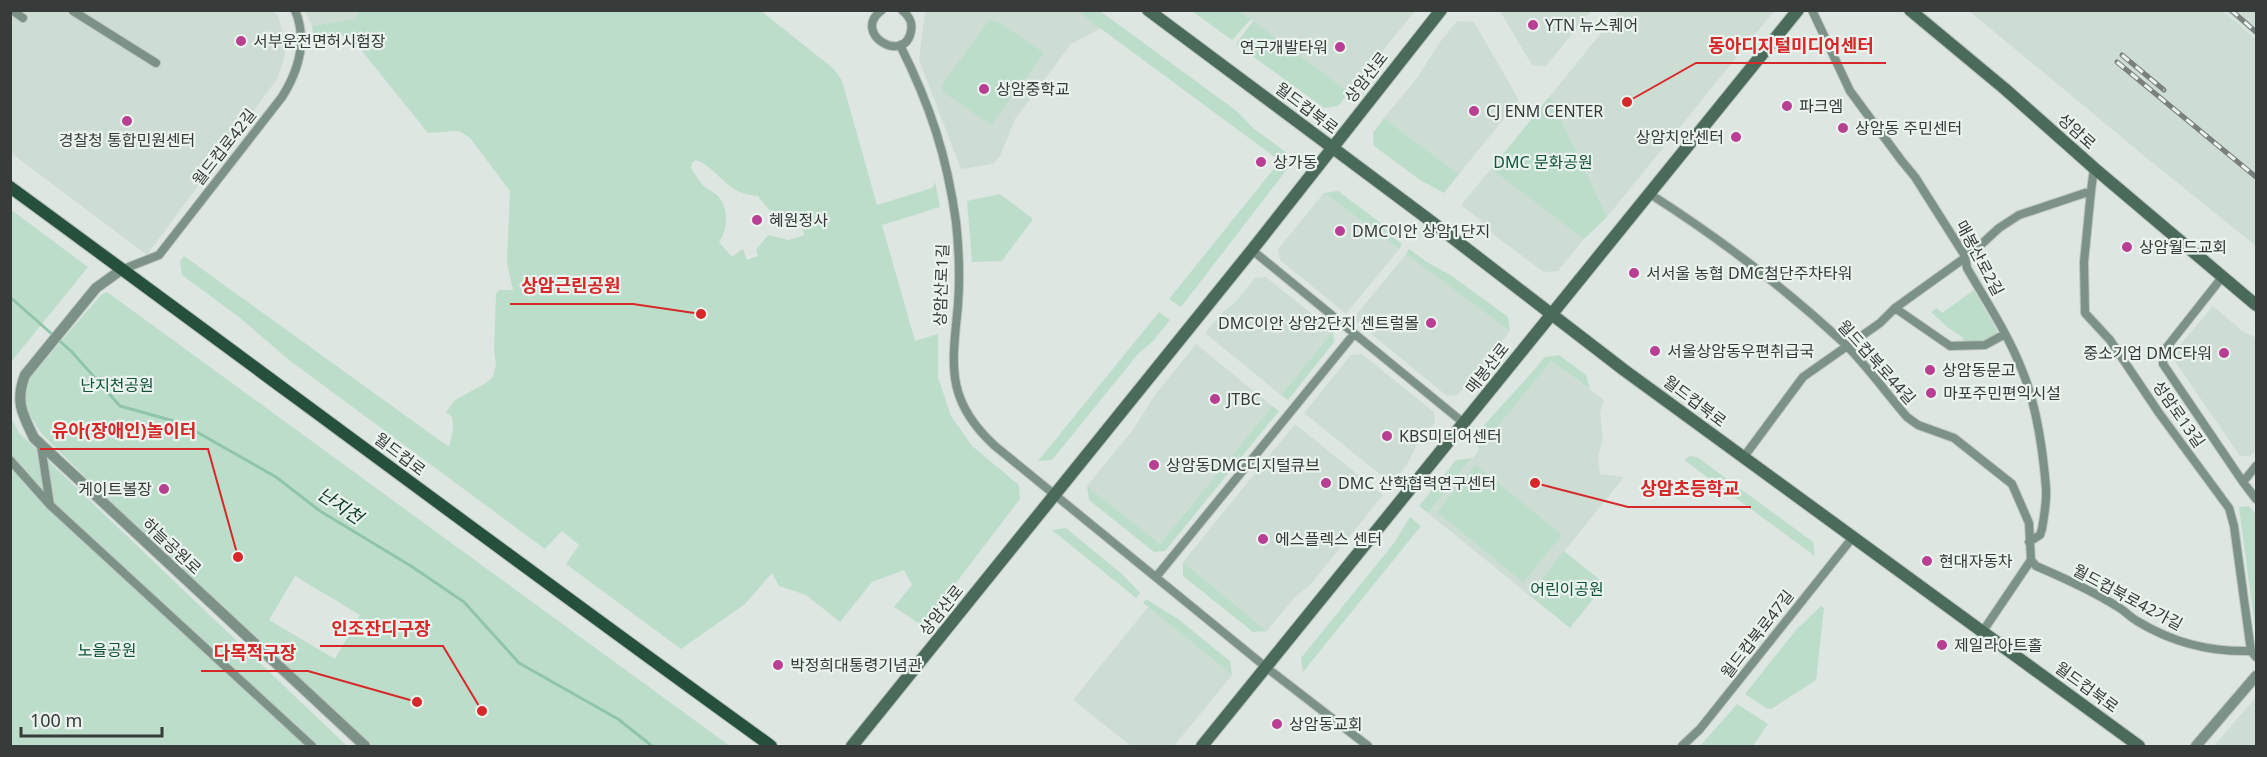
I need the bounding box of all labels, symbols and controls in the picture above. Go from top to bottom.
place label: YTN 뉴스퀘어 [1545,14,1638,36]
marker: YTN 뉴스퀘어 [1526,18,1540,32]
callout: 동아디지털미디어센터 [1696,27,1886,63]
place label: 서부운전면허시험장 [253,30,386,52]
text: 동아디지털미디어센터 [1708,33,1874,57]
marker: 서부운전면허시험장 [234,34,248,48]
place label: 연구개발타워 [1240,36,1328,58]
marker: 연구개발타워 [1333,40,1347,54]
street label: 상암산로 [1339,47,1393,107]
street label: 월드컵북로 [1271,77,1343,139]
place label: 상암중학교 [996,78,1070,100]
marker: 상암중학교 [977,82,991,96]
place label: 파크엠 [1799,95,1843,117]
marker: 파크엠 [1780,99,1794,113]
place label: CJ ENM CENTER [1486,100,1603,122]
street label: 월드컵로42길 [187,104,261,190]
marker: CJ ENM CENTER [1467,104,1481,118]
street label: 성암로 [2053,108,2101,154]
marker: 경찰청 통합민원센터 [120,114,134,128]
place label: 상암동 주민센터 [1855,117,1962,139]
marker: 상암동 주민센터 [1836,121,1850,135]
place label: 상암치안센터 [1636,126,1724,148]
place label: 경찰청 통합민원센터 [59,129,195,151]
marker: 상암치안센터 [1729,130,1743,144]
place label: 상가동 [1273,151,1317,173]
park label: DMC 문화공원 [1493,151,1593,173]
marker: 상가동 [1254,155,1268,169]
place label: 혜원정사 [769,209,828,231]
marker: 혜원정사 [750,213,764,227]
street label: 매봉산로2길 [1951,216,2009,300]
place label: DMC이안 상암1단지 [1352,220,1490,242]
marker: DMC이안 상암1단지 [1333,224,1347,238]
place label: 상암월드교회 [2139,236,2227,258]
marker: 상암월드교회 [2120,240,2134,254]
street label: 상암산로1길 [929,243,953,327]
place label: 서서울 농협 DMC첨단주차타워 [1646,262,1853,284]
marker: 서서울 농협 DMC첨단주차타워 [1627,266,1641,280]
callout: 상암근린공원 [510,268,633,304]
text: 상암근린공원 [521,273,621,297]
place label: DMC이안 상암2단지 센트럴몰 [1218,312,1419,334]
street label: 월드컵북로44길 [1833,315,1921,409]
marker: DMC이안 상암2단지 센트럴몰 [1424,316,1438,330]
street label: 매봉산로 [1460,338,1514,398]
place label: 서울상암동우편취급국 [1667,340,1814,362]
place label: 중소기업 DMC타워 [2083,342,2212,364]
marker: 서울상암동우편취급국 [1648,344,1662,358]
marker: 중소기업 DMC타워 [2217,346,2231,360]
place label: 상암동문고 [1942,359,2016,381]
marker: 상암동문고 [1923,363,1937,377]
street label: 월드컵북로 [1659,370,1731,432]
park label: 난지천공원 [80,374,154,396]
street label: 성암로13길 [2148,376,2210,452]
place label: 마포주민편익시설 [1943,382,2061,404]
marker: 마포주민편익시설 [1924,386,1938,400]
place label: JTBC [1225,388,1261,410]
marker: JTBC [1208,392,1222,406]
callout: 유아(장애인)놀이터 [40,413,208,449]
text: 유아(장애인)놀이터 [52,418,196,442]
place label: KBS미디어센터 [1399,425,1502,447]
street label: 월드컵로 [370,427,430,481]
marker: KBS미디어센터 [1380,429,1394,443]
place label: 상암동DMC디지털큐브 [1166,454,1320,476]
marker: 상암동DMC디지털큐브 [1147,458,1161,472]
callout: 상암초등학교 [1628,471,1751,507]
place label: DMC 산학협력연구센터 [1338,472,1496,494]
marker: DMC 산학협력연구센터 [1319,476,1333,490]
text: 상암초등학교 [1640,476,1740,500]
place label: 게이트볼장 [78,478,152,500]
water label: 난지천 [313,481,370,530]
marker: 게이트볼장 [157,482,171,496]
street label: 하늘공원로 [138,513,207,579]
place label: 에스플렉스 센터 [1275,528,1382,550]
marker: 에스플렉스 센터 [1256,532,1270,546]
place label: 현대자동차 [1939,550,2013,572]
marker: 현대자동차 [1920,554,1934,568]
street label: 월드컵북로42가길 [2069,559,2187,635]
park label: 어린이공원 [1530,578,1604,600]
street label: 상암산로 [914,580,968,640]
street label: 월드컵북로47길 [1716,585,1798,683]
callout: 인조잔디구장 [320,610,443,646]
text: 인조잔디구장 [331,616,431,640]
place label: 제일라아트홀 [1954,634,2043,656]
callout: 다목적구장 [201,635,308,671]
marker: 제일라아트홀 [1935,638,1949,652]
park label: 노을공원 [78,639,136,661]
text: 다목적구장 [214,640,297,664]
place label: 박정희대통령기념관 [790,654,923,676]
street label: 월드컵북로 [2051,656,2123,718]
marker: 박정희대통령기념관 [771,658,785,672]
scale bar [21,700,162,738]
text: 100 m [30,708,82,732]
place label: 상암동교회 [1289,713,1363,735]
marker: 상암동교회 [1270,717,1284,731]

